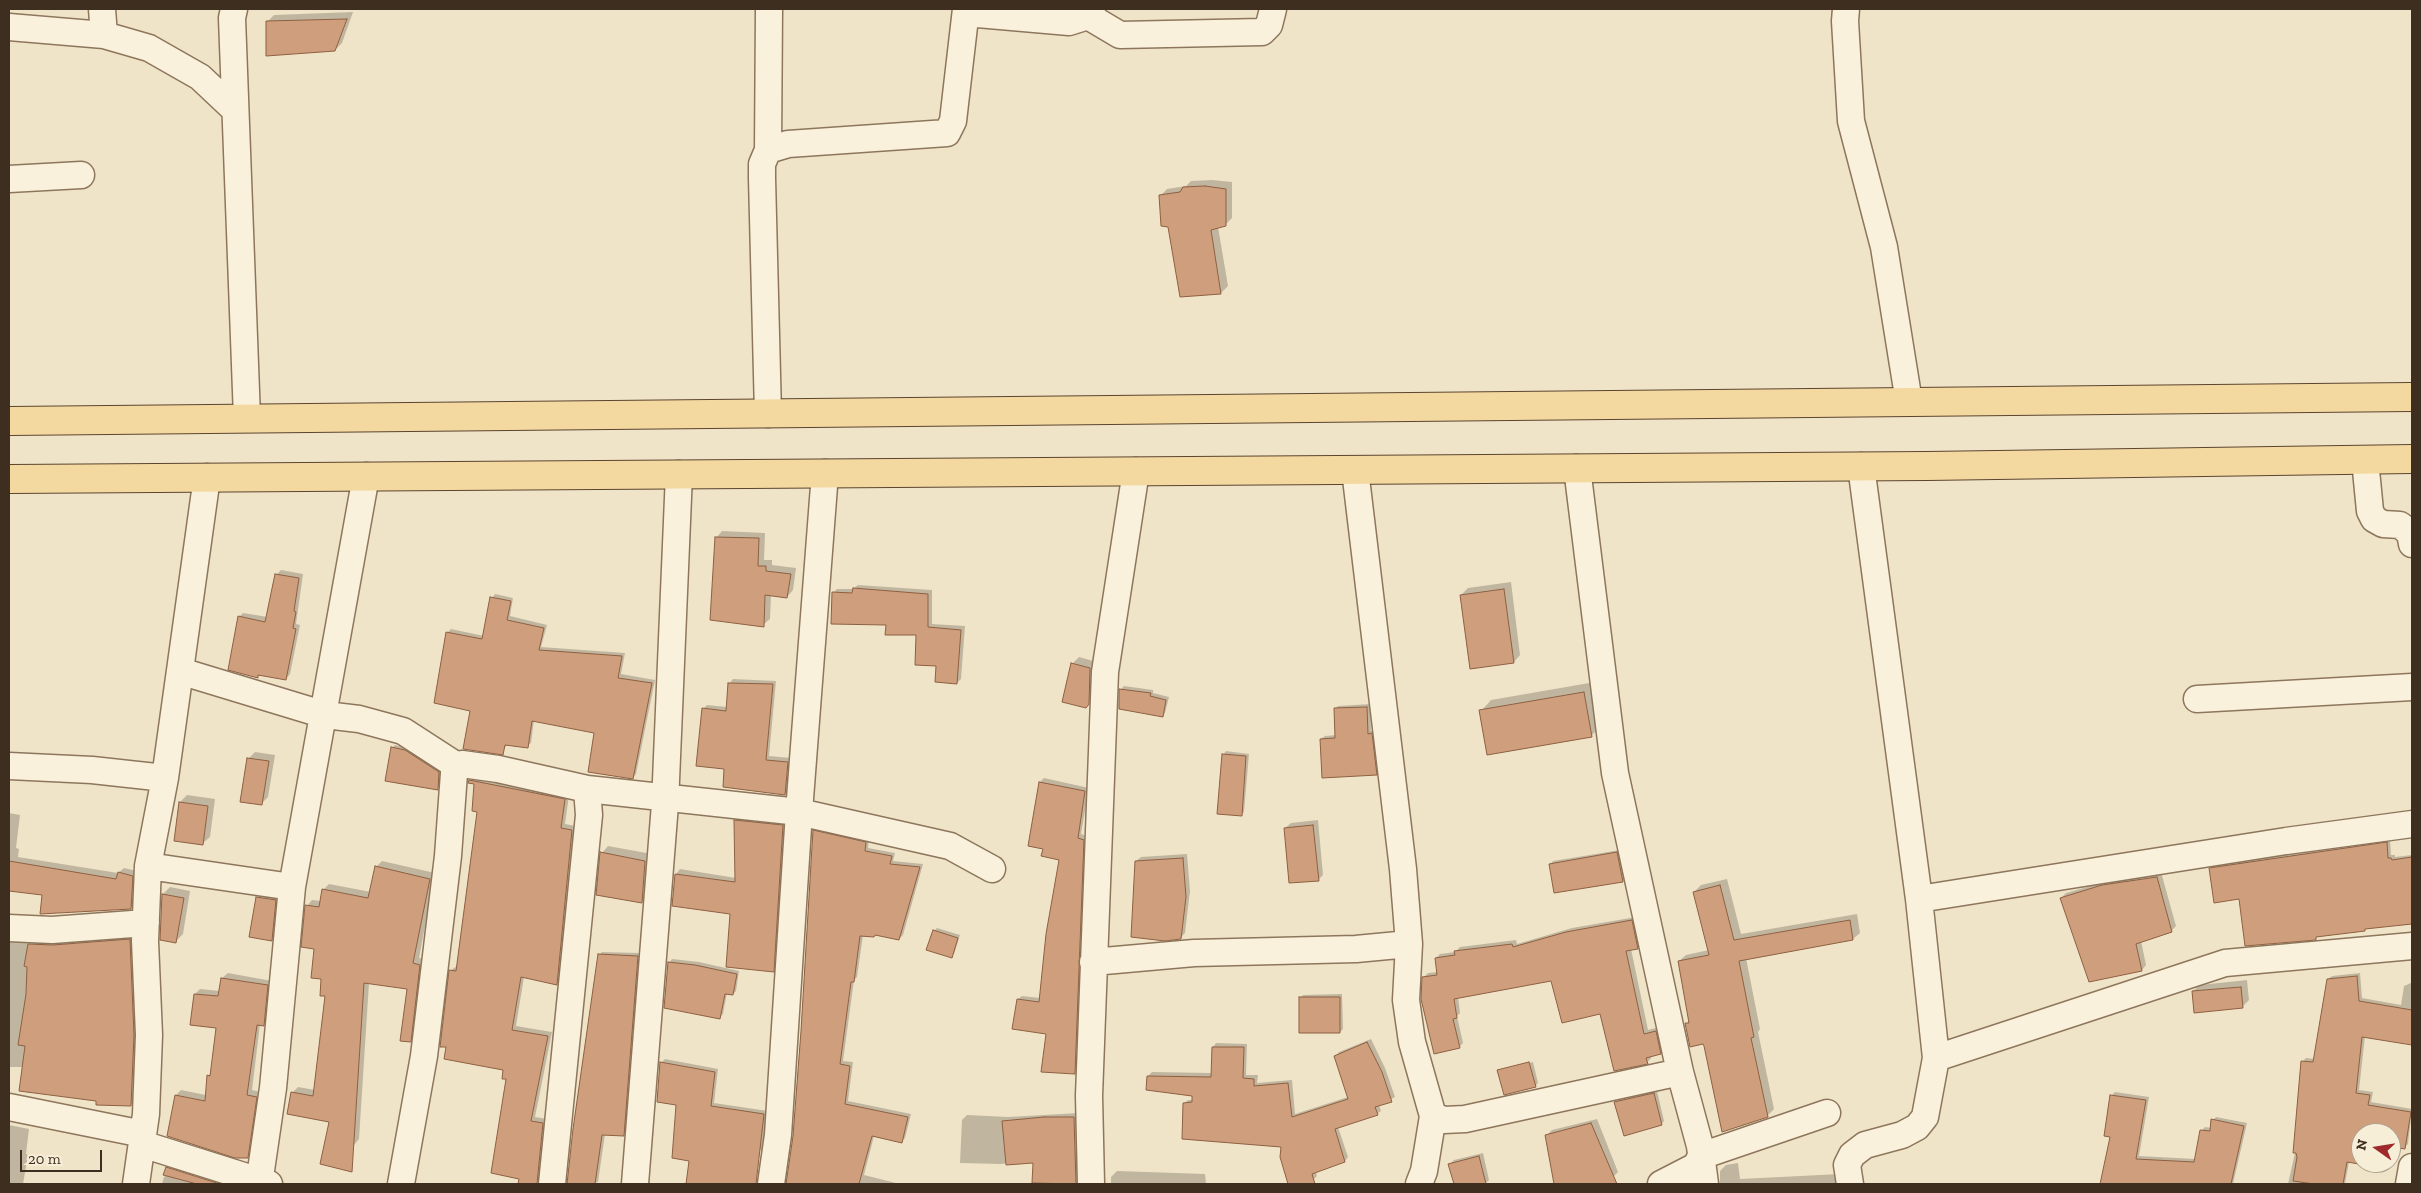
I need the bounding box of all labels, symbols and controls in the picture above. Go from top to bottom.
north arrow [2351,1123,2401,1173]
text: N [2352,1138,2371,1152]
scale bar [22,1140,105,1172]
text: 20 m [28,1150,61,1168]

